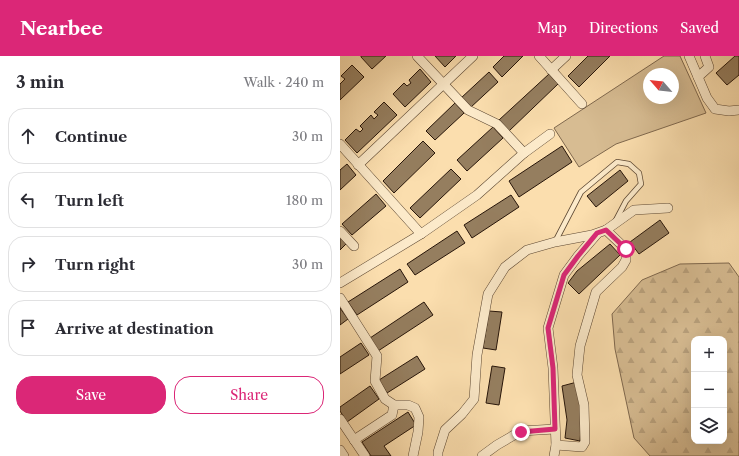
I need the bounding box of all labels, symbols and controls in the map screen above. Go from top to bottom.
text: Nearbee [20,17,103,40]
text: Map [537,19,567,37]
text: Directions [589,19,658,37]
text: Saved [680,19,719,37]
north arrow [643,68,679,104]
text: 3 min [16,72,65,92]
text: Walk · 240 m [244,74,324,90]
icon: ahead [17,125,39,147]
text: Continue [55,127,127,146]
text: 30 m [292,128,323,144]
icon: left [17,189,39,211]
text: Turn left [55,191,124,210]
text: 180 m [286,192,323,208]
route start [617,240,635,258]
icon: right [17,253,39,275]
text: Turn right [55,255,135,274]
text: 30 m [292,256,323,272]
icon: arrive [17,317,39,339]
text: Arrive at destination [55,319,214,338]
map controls [691,336,727,444]
button: + [691,336,727,372]
button: − [691,372,727,408]
button: Save [16,376,166,414]
button: Share [174,376,324,414]
button: layers [691,408,727,444]
route end [512,423,530,441]

